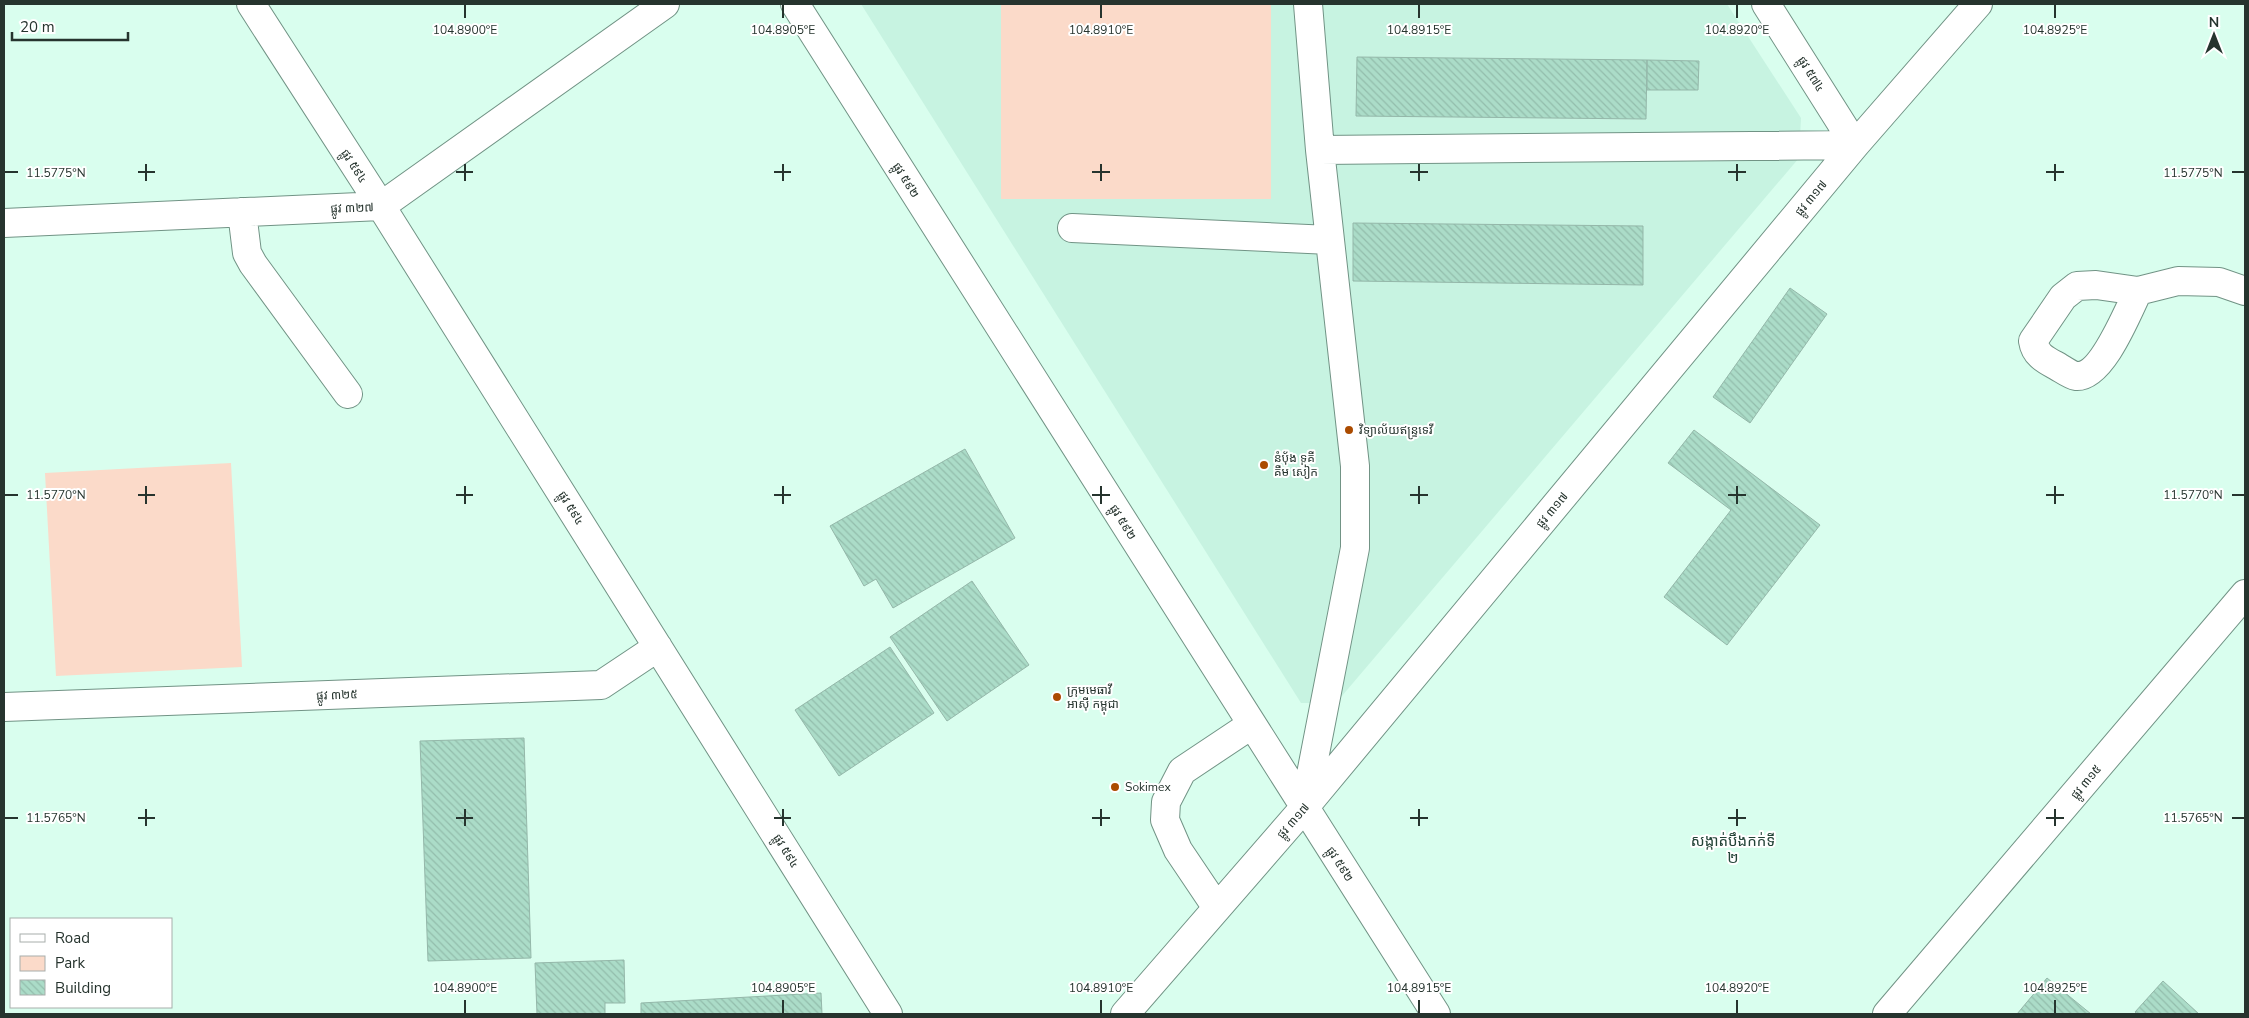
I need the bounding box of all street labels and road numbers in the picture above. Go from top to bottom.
street label: ផ្លូវ ៥៧៤ [1792,53,1828,96]
street label: ផ្លូវ ៥៩៤ [335,146,371,187]
street label: ផ្លូវ ៥៩២ [887,159,923,202]
street label: ផ្លូវ ៣១៧ [1791,177,1833,221]
street label: ផ្លូវ ៣២៧ [330,199,374,219]
street label: ផ្លូវ ៥៩៤ [552,488,588,529]
street label: ផ្លូវ ៣១៧ [1532,489,1574,533]
street label: ផ្លូវ ៥៩២ [1104,501,1140,544]
street label: ផ្លូវ ៣២៥ [316,686,358,706]
street label: ផ្លូវ ៣១៥ [2067,761,2107,804]
street label: ផ្លូវ ៣១៧ [1273,800,1315,844]
street label: ផ្លូវ ៥៩៤ [767,831,803,872]
street label: ផ្លូវ ៥៩២ [1321,843,1357,886]

